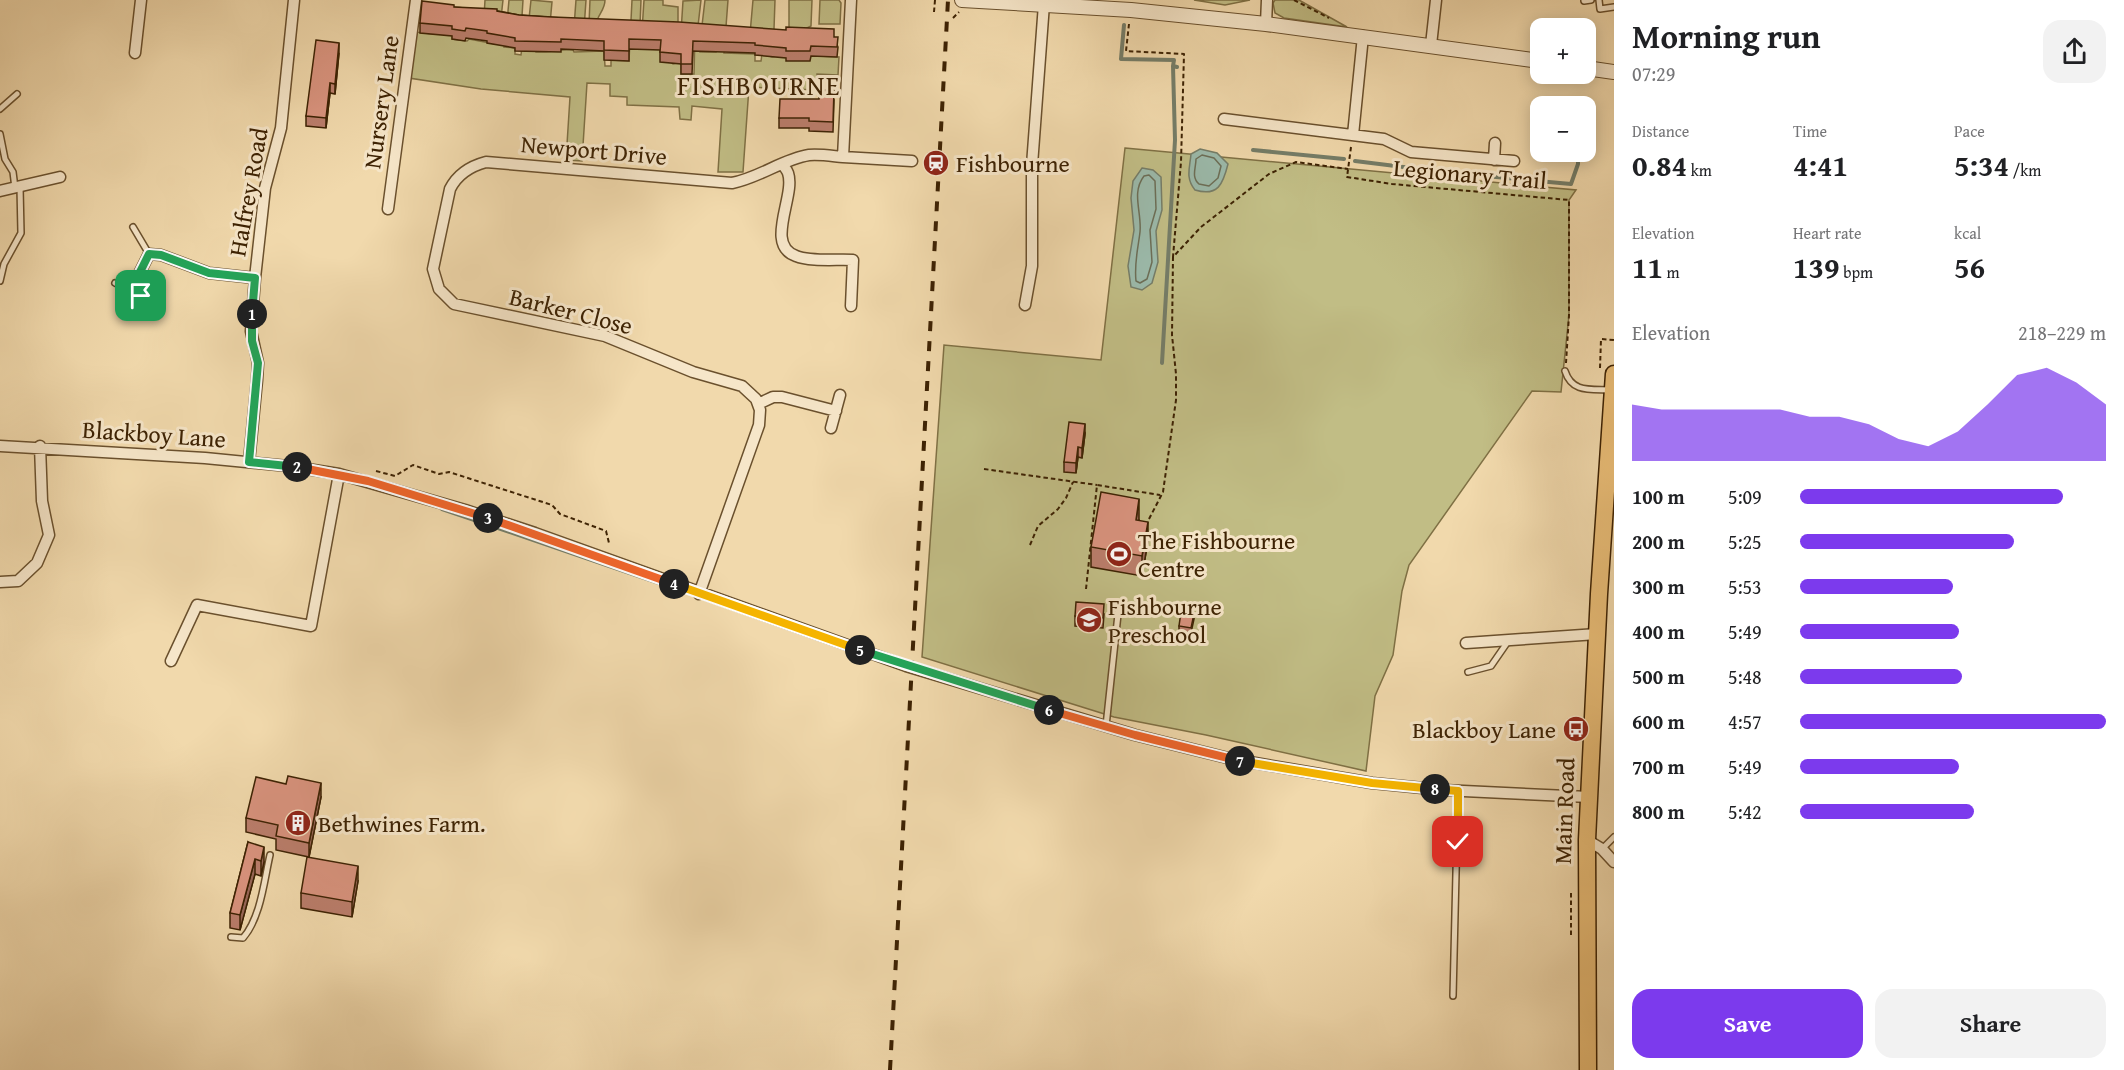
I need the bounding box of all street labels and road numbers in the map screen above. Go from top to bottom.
street label: Nursery Lane [354,33,408,171]
street label: Halfrey Road [219,125,277,259]
street label: Newport Drive [519,126,669,174]
street label: Legionary Trail [1392,150,1548,198]
street label: Barker Close [506,279,636,343]
street label: Blackboy Lane [81,412,227,456]
street label: Main Road [1545,757,1583,865]

